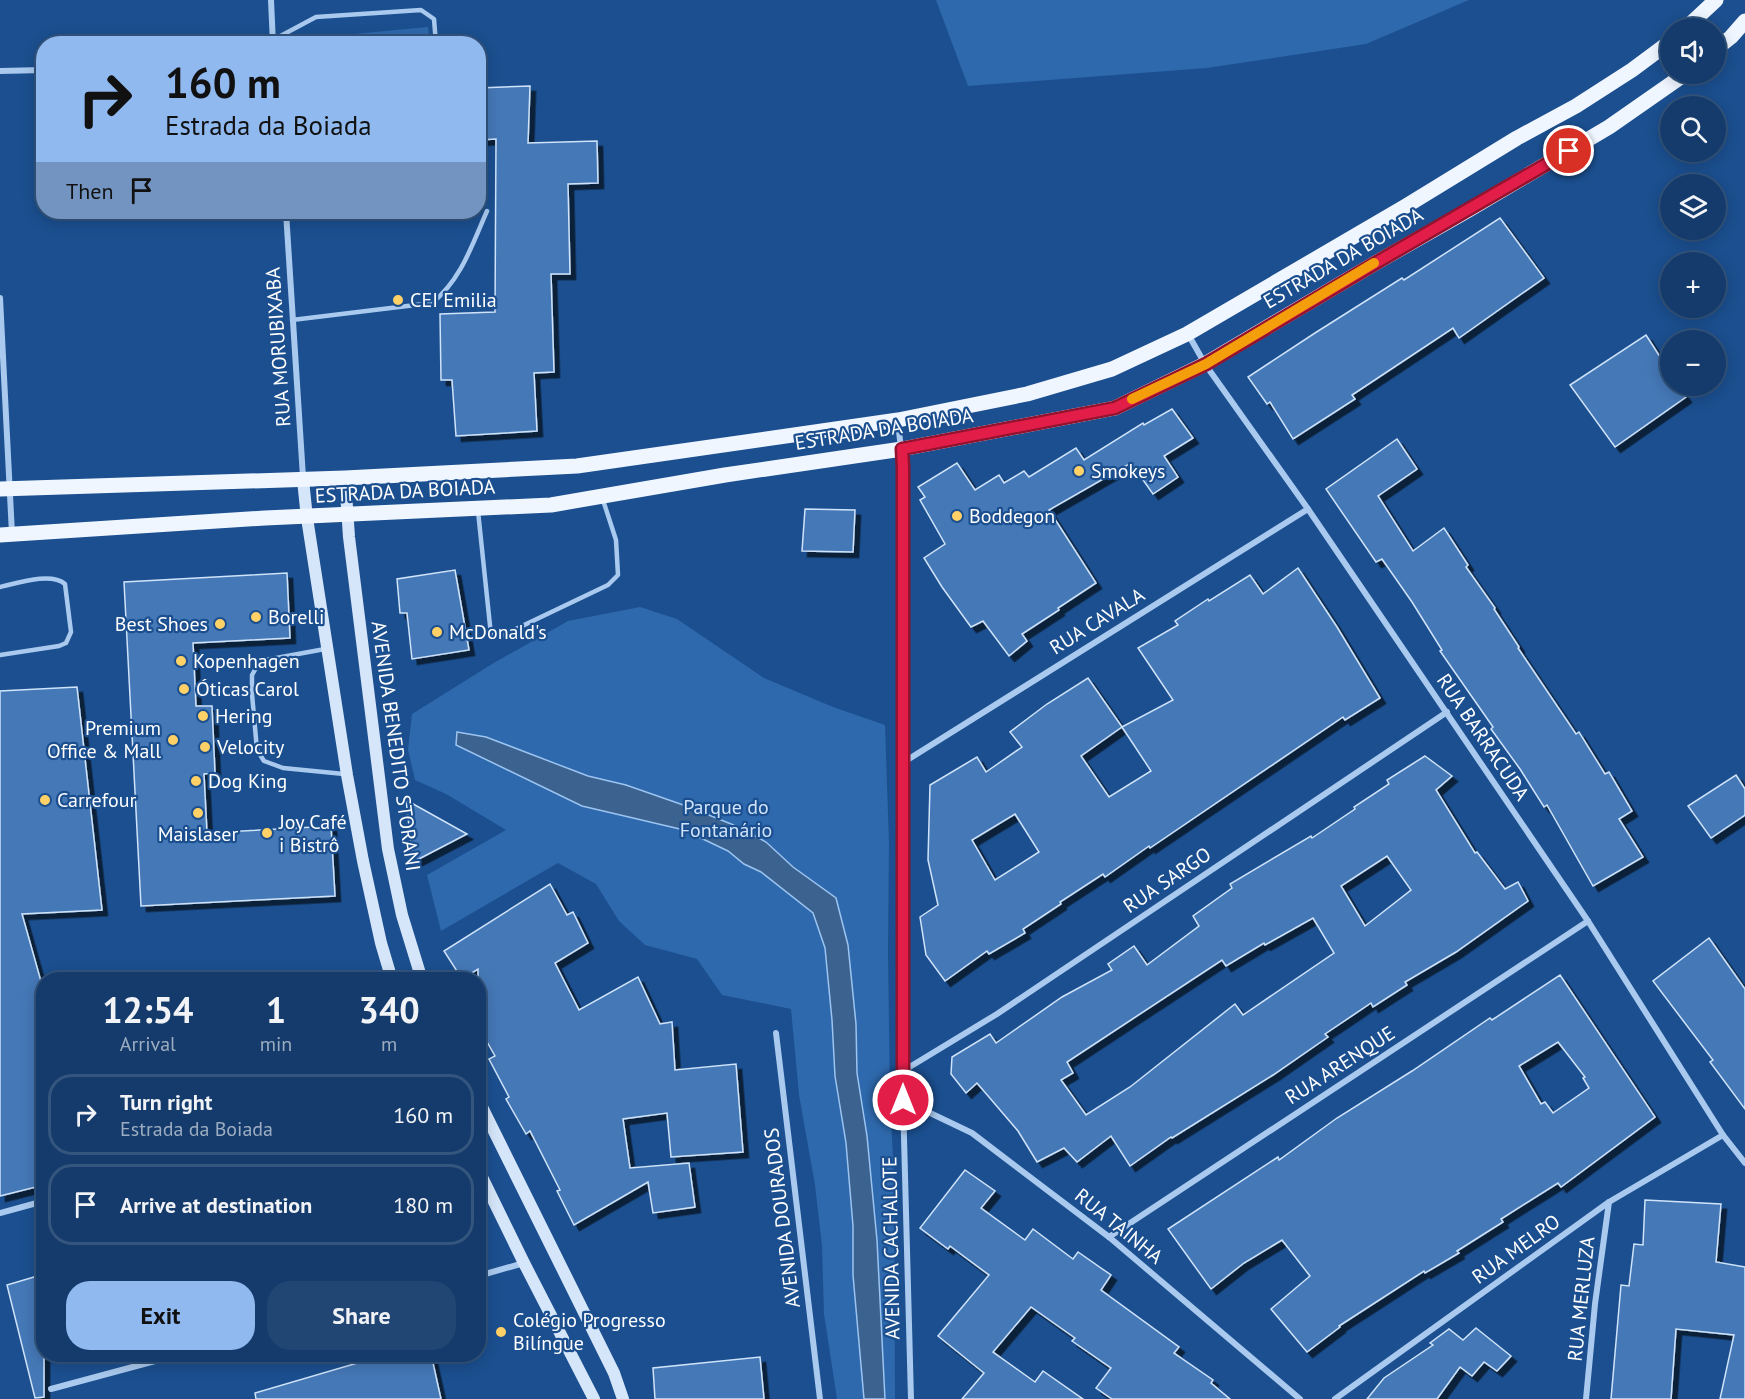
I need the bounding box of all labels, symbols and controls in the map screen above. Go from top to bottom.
map controls [1660,18,1726,396]
button: sound [1660,18,1726,84]
text: 160 m [165,55,281,110]
icon: right [66,60,144,138]
button: search [1660,96,1726,162]
text: Estrada da Boiada [165,108,372,142]
pin [1543,125,1594,176]
icon: arrive [1552,134,1585,167]
icon: arrive [125,174,158,207]
button: layers [1660,174,1726,240]
text: Then [66,177,113,205]
street label: ESTRADA DA BOIADA [1258,202,1428,314]
button: + [1660,252,1726,318]
street label: RUA MORUBIXABA [259,266,297,428]
place label: CEI Emilia [410,287,497,313]
marker: CEI Emilia [391,293,405,307]
button: − [1660,330,1726,396]
street label: ESTRADA DA BOIADA [793,402,975,456]
place label: Smokeys [1091,458,1165,484]
marker: Smokeys [1072,464,1086,478]
street label: ESTRADA DA BOIADA [314,473,496,509]
place label: Boddegon [969,503,1055,529]
marker: Boddegon [950,509,964,523]
street label: RUA CAVALA [1045,581,1150,660]
place label: Borelli [268,604,324,630]
marker: Borelli [249,610,263,624]
place label: Best Shoes [115,611,208,637]
marker: Best Shoes [213,617,227,631]
street label: AVENIDA BENEDITO STORANI [366,619,426,873]
place label: McDonald's [449,619,547,645]
marker: McDonald's [430,625,444,639]
place label: Kopenhagen [193,648,300,674]
marker: Kopenhagen [174,654,188,668]
street label: RUA BARRACUDA [1431,668,1535,806]
place label: Óticas Carol [196,676,299,702]
marker: Óticas Carol [177,682,191,696]
place label: Hering [215,703,272,729]
marker: Hering [196,709,210,723]
place label: Premium Office & Mall [47,715,161,764]
marker: Premium Office & Mall [166,733,180,747]
place label: Velocity [216,734,285,760]
marker: Velocity [198,740,212,754]
place label: Dog King [208,768,287,794]
marker: Dog King [189,774,203,788]
place label: Carrefour [57,787,136,813]
marker: Carrefour [38,793,52,807]
park label: Parque do Fontanário [680,794,772,843]
marker: Maislaser [191,806,205,820]
place label: Joy Café i Bistrô [278,809,347,858]
place label: Maislaser [158,821,239,847]
marker: Joy Café i Bistrô [260,826,274,840]
street label: RUA SARGO [1118,841,1216,919]
text: 12:54 [102,986,194,1033]
text: 1 [266,986,286,1033]
text: 340 [359,986,420,1033]
street label: RUA ARENQUE [1280,1020,1400,1110]
text: Arrival [120,1031,176,1057]
text: min [260,1031,292,1057]
text: m [381,1031,397,1057]
position arrow [871,1068,935,1132]
text: Turn right [120,1088,212,1116]
icon: right [69,1098,102,1131]
text: 160 m [393,1101,453,1129]
text: Estrada da Boiada [120,1116,273,1142]
street label: AVENIDA DOURADOS [758,1126,806,1310]
street label: AVENIDA CACHALOTE [876,1156,906,1340]
street label: RUA TAINHA [1069,1182,1169,1270]
icon: arrive [69,1188,102,1221]
text: Arrive at destination [120,1191,312,1219]
text: 180 m [393,1191,453,1219]
street label: RUA MELRO [1467,1208,1565,1290]
street label: RUA MERLUZA [1562,1235,1601,1363]
button: Exit [66,1281,255,1350]
button: Share [267,1281,456,1350]
place label: Colégio Progresso Bilíngue [513,1307,666,1356]
marker: Colégio Progresso Bilíngue [494,1325,508,1339]

